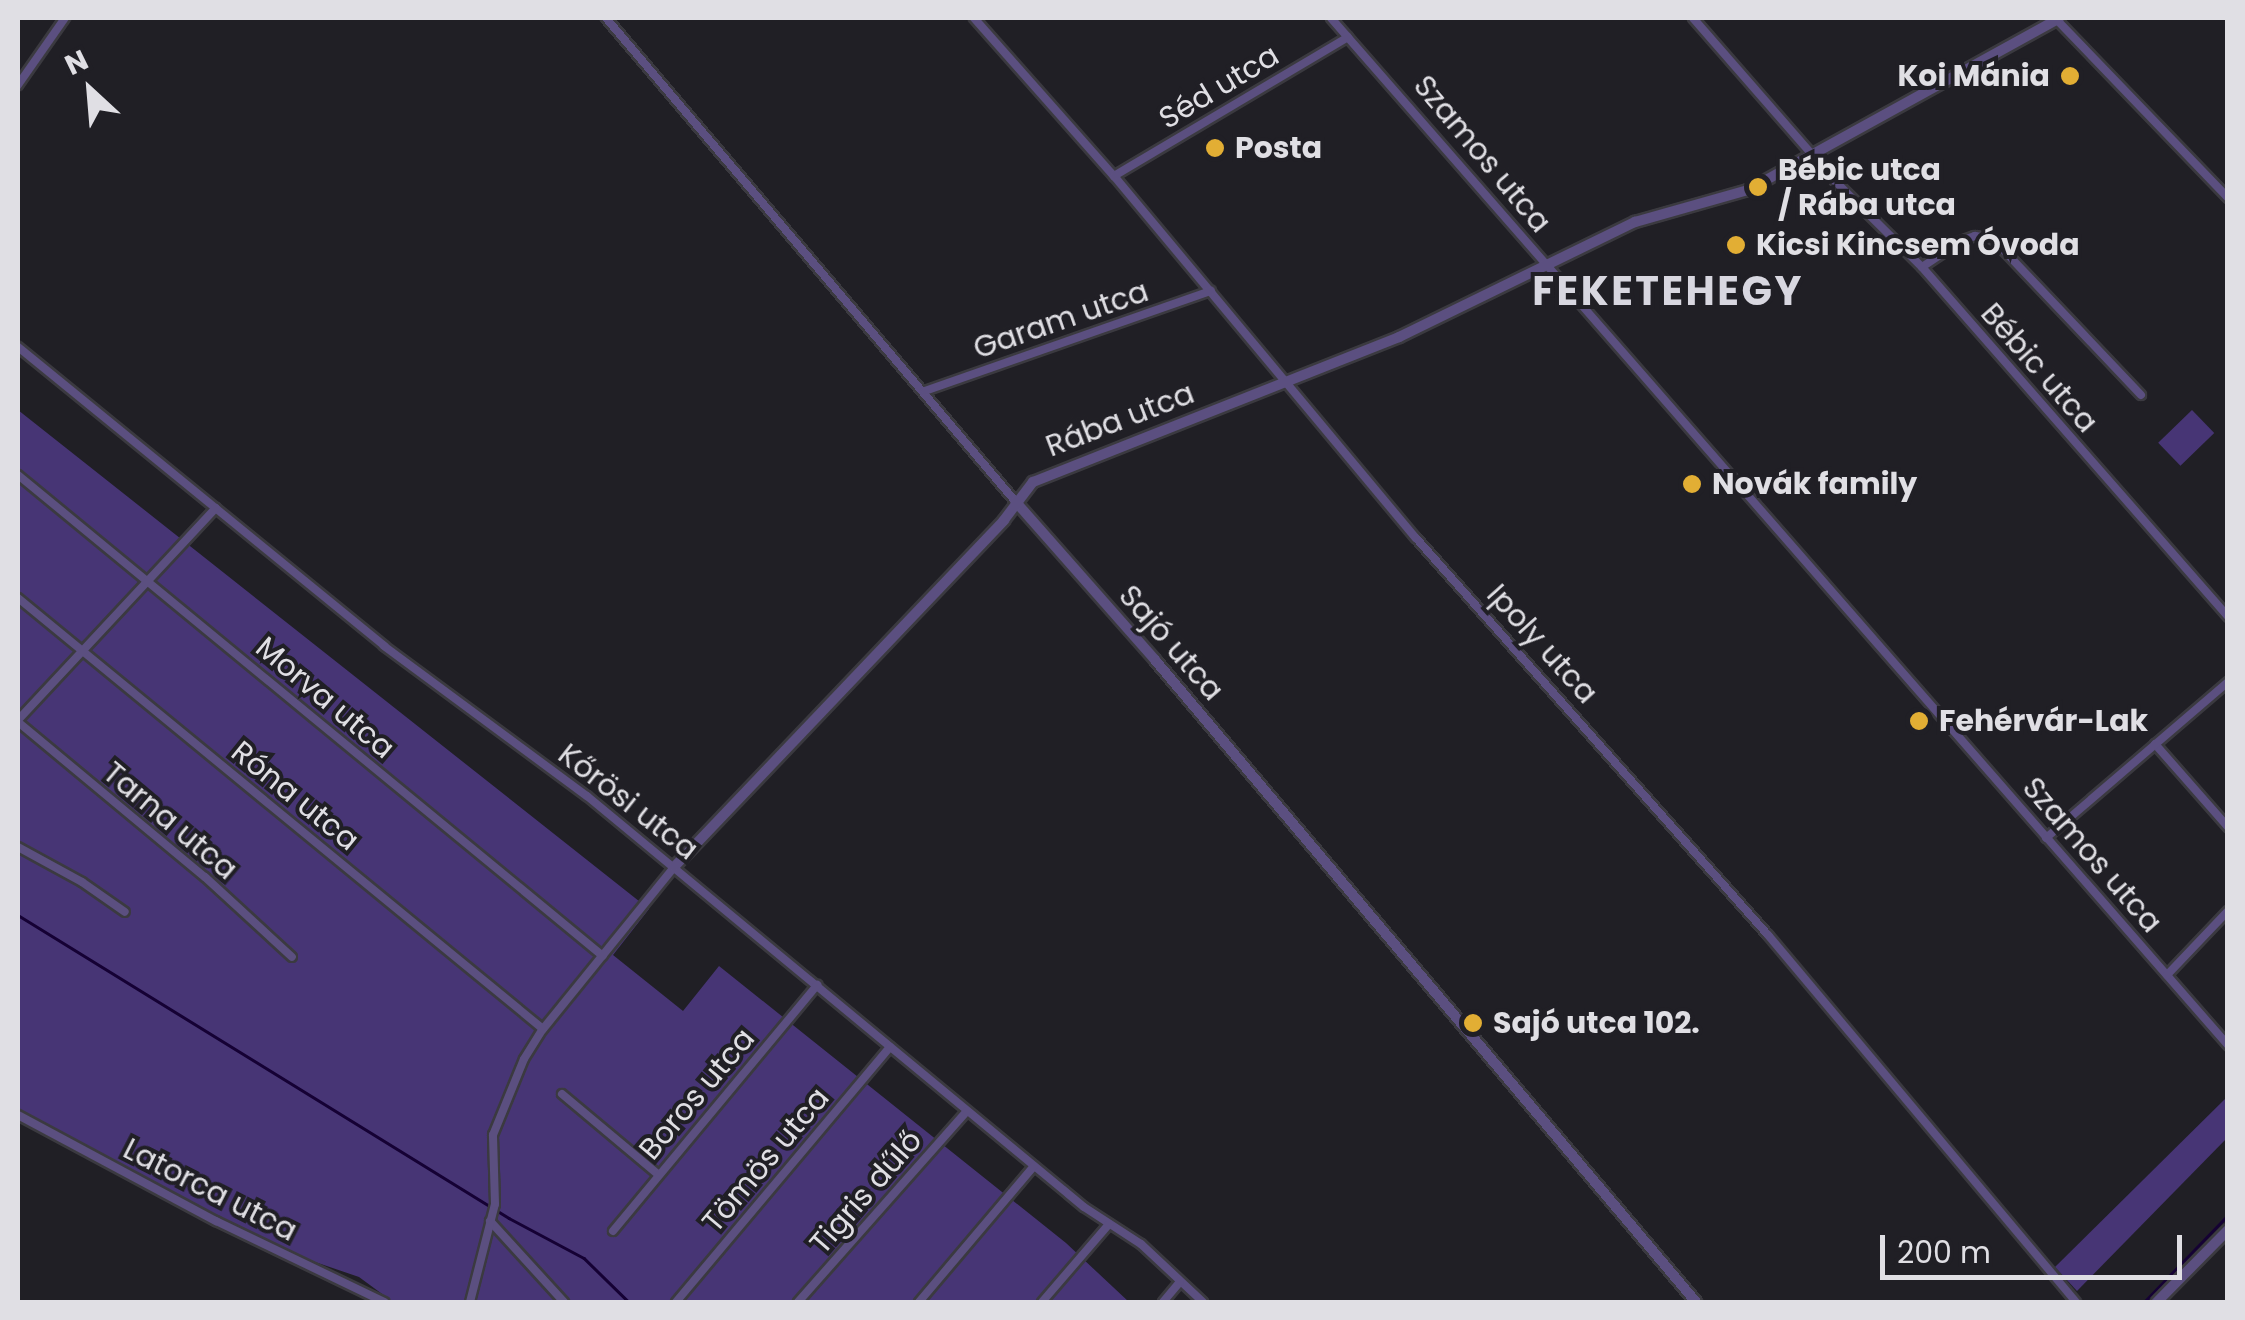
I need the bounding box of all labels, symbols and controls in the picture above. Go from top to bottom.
street label: Séd utca [1153,37,1285,137]
north arrow [40,40,140,140]
text: N [59,40,95,85]
place label: Koi Mánia [1897,58,2050,94]
marker: Koi Mánia [2059,65,2081,87]
street label: Szamos utca [1406,68,1558,240]
place label: Posta [1235,130,1322,166]
marker: Posta [1204,137,1226,159]
place label: Bébic utca / Rába utca [1778,152,1956,222]
marker: Bébic utca / Rába utca [1747,176,1769,198]
place label: Kicsi Kincsem Óvoda [1756,227,2080,263]
marker: Kicsi Kincsem Óvoda [1725,234,1747,256]
district label: FEKETEHEGY [1532,267,1804,315]
street label: Garam utca [969,273,1153,367]
street label: Bébic utca [1973,296,2105,440]
street label: Rába utca [1041,375,1199,465]
place label: Novák family [1712,466,1917,502]
marker: Novák family [1681,473,1703,495]
street label: Ipoly utca [1479,577,1605,711]
street label: Sajó utca [1111,578,1231,708]
street label: Morva utca [248,630,402,766]
place label: Fehérvár-Lak [1939,703,2148,739]
marker: Fehérvár-Lak [1908,710,1930,732]
street label: Róna utca [224,734,366,858]
street label: Kőrösi utca [551,736,705,868]
street label: Tarna utca [96,755,244,887]
street label: Szamos utca [2015,770,2169,940]
place label: Sajó utca 102. [1493,1005,1700,1041]
marker: Sajó utca 102. [1462,1012,1484,1034]
street label: Boros utca [632,1021,762,1167]
street label: Tömös utca [695,1080,837,1240]
street label: Tigris dűlő [802,1123,930,1261]
street label: Latorca utca [117,1131,303,1249]
scale bar [1885,1215,2188,1277]
text: 200 m [1897,1231,1991,1274]

